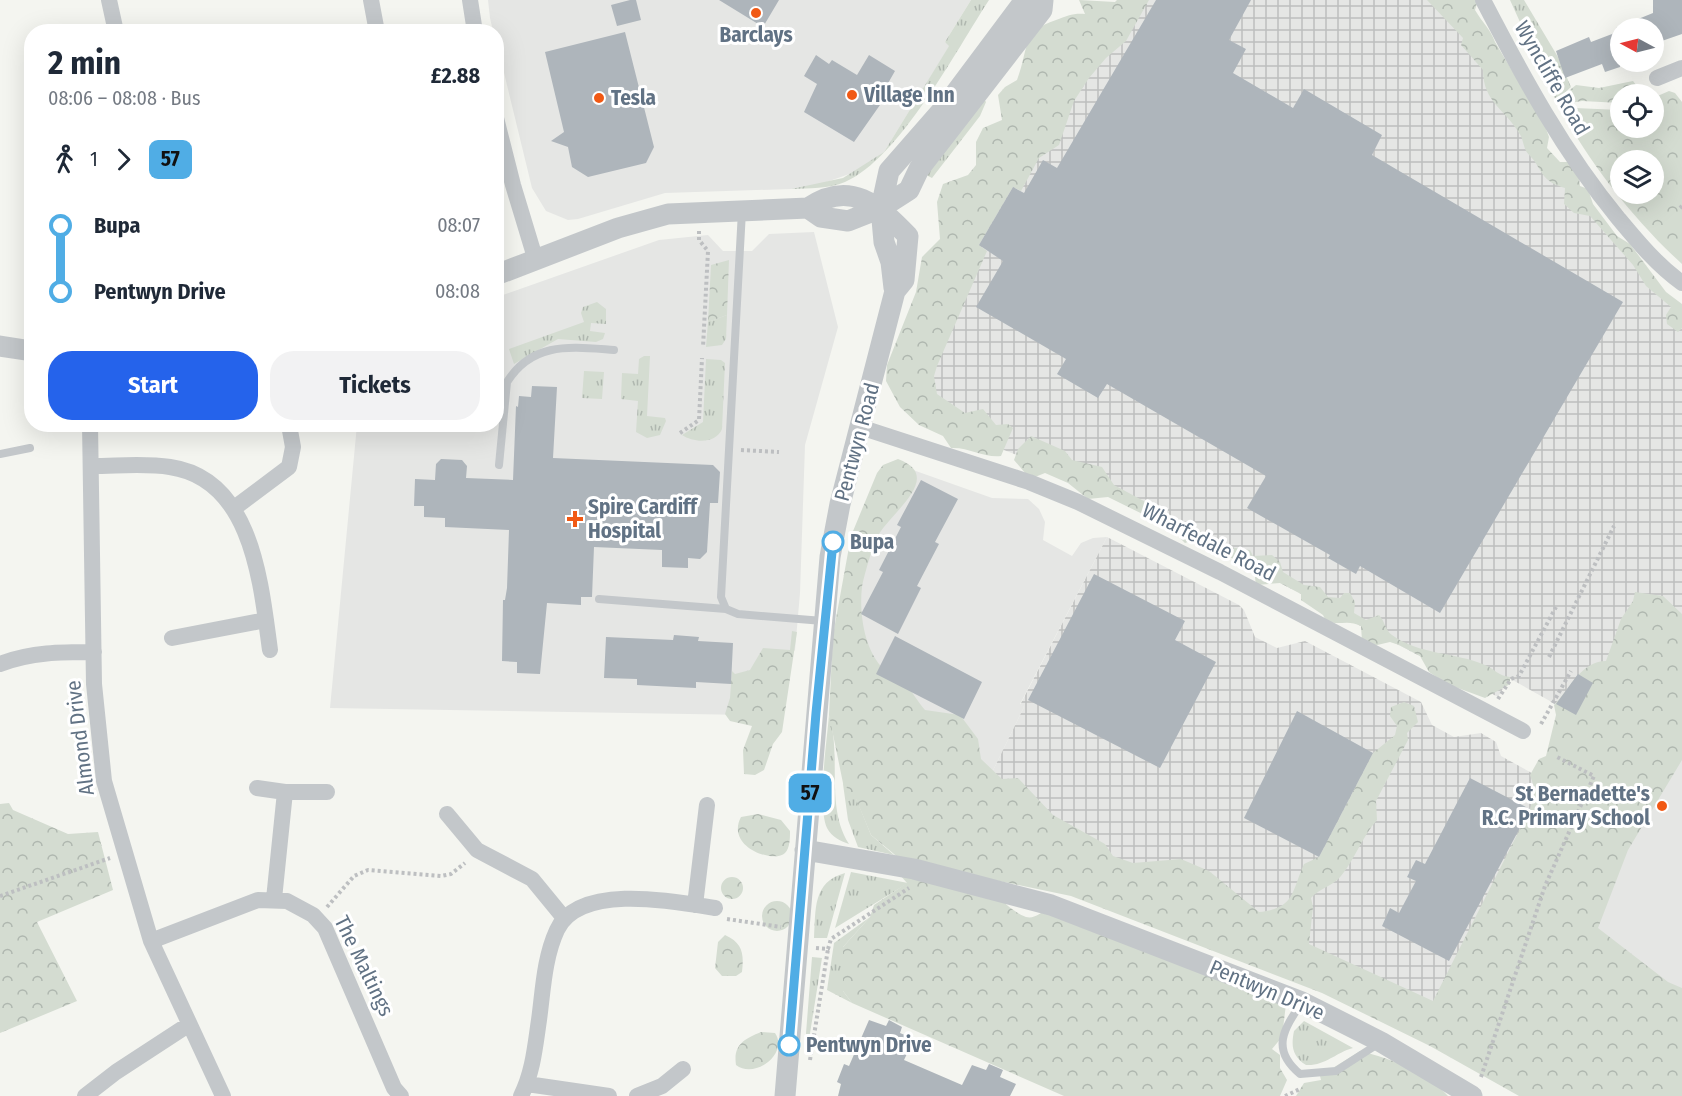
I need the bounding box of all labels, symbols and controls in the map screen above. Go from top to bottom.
marker: Barclays [749,6,763,20]
street label: Wyncliffe Road [1509,16,1595,140]
north arrow [1610,18,1664,72]
map controls [1610,18,1664,204]
place label: Barclays [719,22,793,48]
text: 2 min [48,43,121,83]
text: £2.88 [431,62,480,89]
place label: Village Inn [863,82,955,108]
button: locate [1610,84,1664,138]
place label: Tesla [611,85,656,111]
text: 08:06 – 08:08 · Bus [48,86,201,110]
marker: Village Inn [845,88,859,102]
marker: Tesla [592,91,606,105]
icon: walk [48,143,81,176]
icon: forward [107,143,140,176]
text: 57 [161,146,180,172]
text: 1 [90,147,98,171]
button: layers [1610,150,1664,204]
text: Bupa [94,212,140,239]
text: 08:07 [437,213,480,237]
text: Pentwyn Drive [94,278,226,305]
text: 08:08 [435,279,480,303]
button: Start [48,351,258,420]
button: Tickets [270,351,480,420]
street label: Pentwyn Road [829,380,885,504]
place label: Spire Cardiff Hospital [588,494,699,544]
street label: Wharfedale Road [1138,497,1280,587]
marker: Spire Cardiff Hospital [566,510,584,528]
place label: Bupa [850,529,894,555]
marker: Bupa [822,531,844,553]
street label: Almond Drive [60,679,100,797]
line badge: 57 [783,774,837,812]
text: 57 [801,780,819,806]
place label: St Bernadette's R.C. Primary School [1482,781,1650,831]
marker: St Bernadette's R.C. Primary School [1655,799,1669,813]
street label: The Maltings [329,912,399,1021]
street label: Pentwyn Drive [1206,954,1328,1026]
place label: Pentwyn Drive [806,1032,932,1058]
marker: Pentwyn Drive [778,1034,800,1056]

